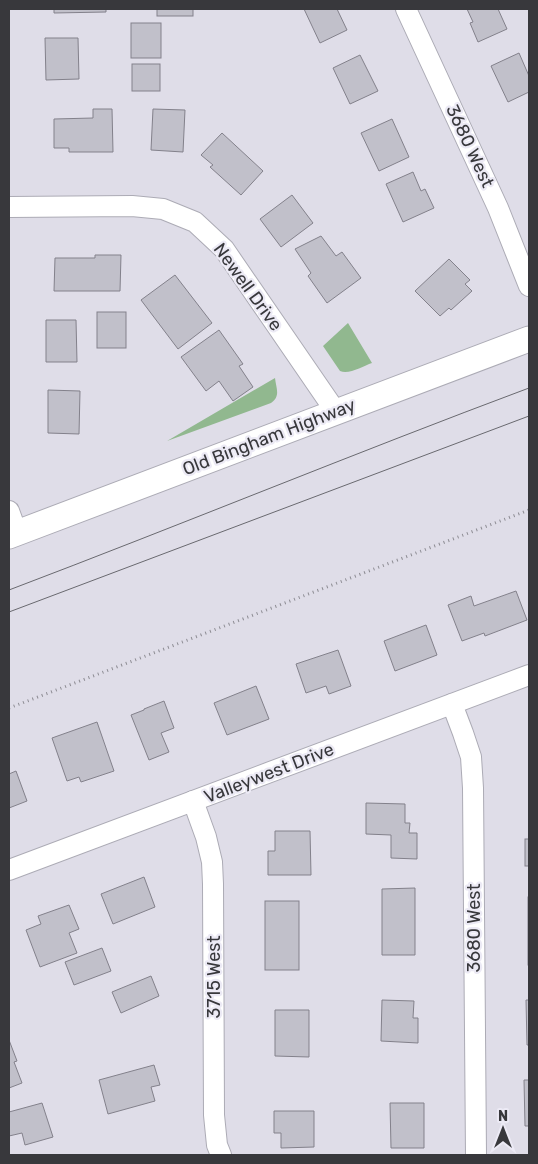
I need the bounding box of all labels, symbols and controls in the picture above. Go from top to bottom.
street label: 3680 West [441,101,499,191]
street label: Newell Drive [209,239,287,335]
street label: Old Bingham Highway [179,394,359,480]
street label: Valleywest Drive [201,738,337,808]
street label: 3680 West [463,884,485,973]
street label: 3715 West [203,936,225,1018]
north arrow [478,1104,528,1154]
text: N [498,1108,508,1125]

